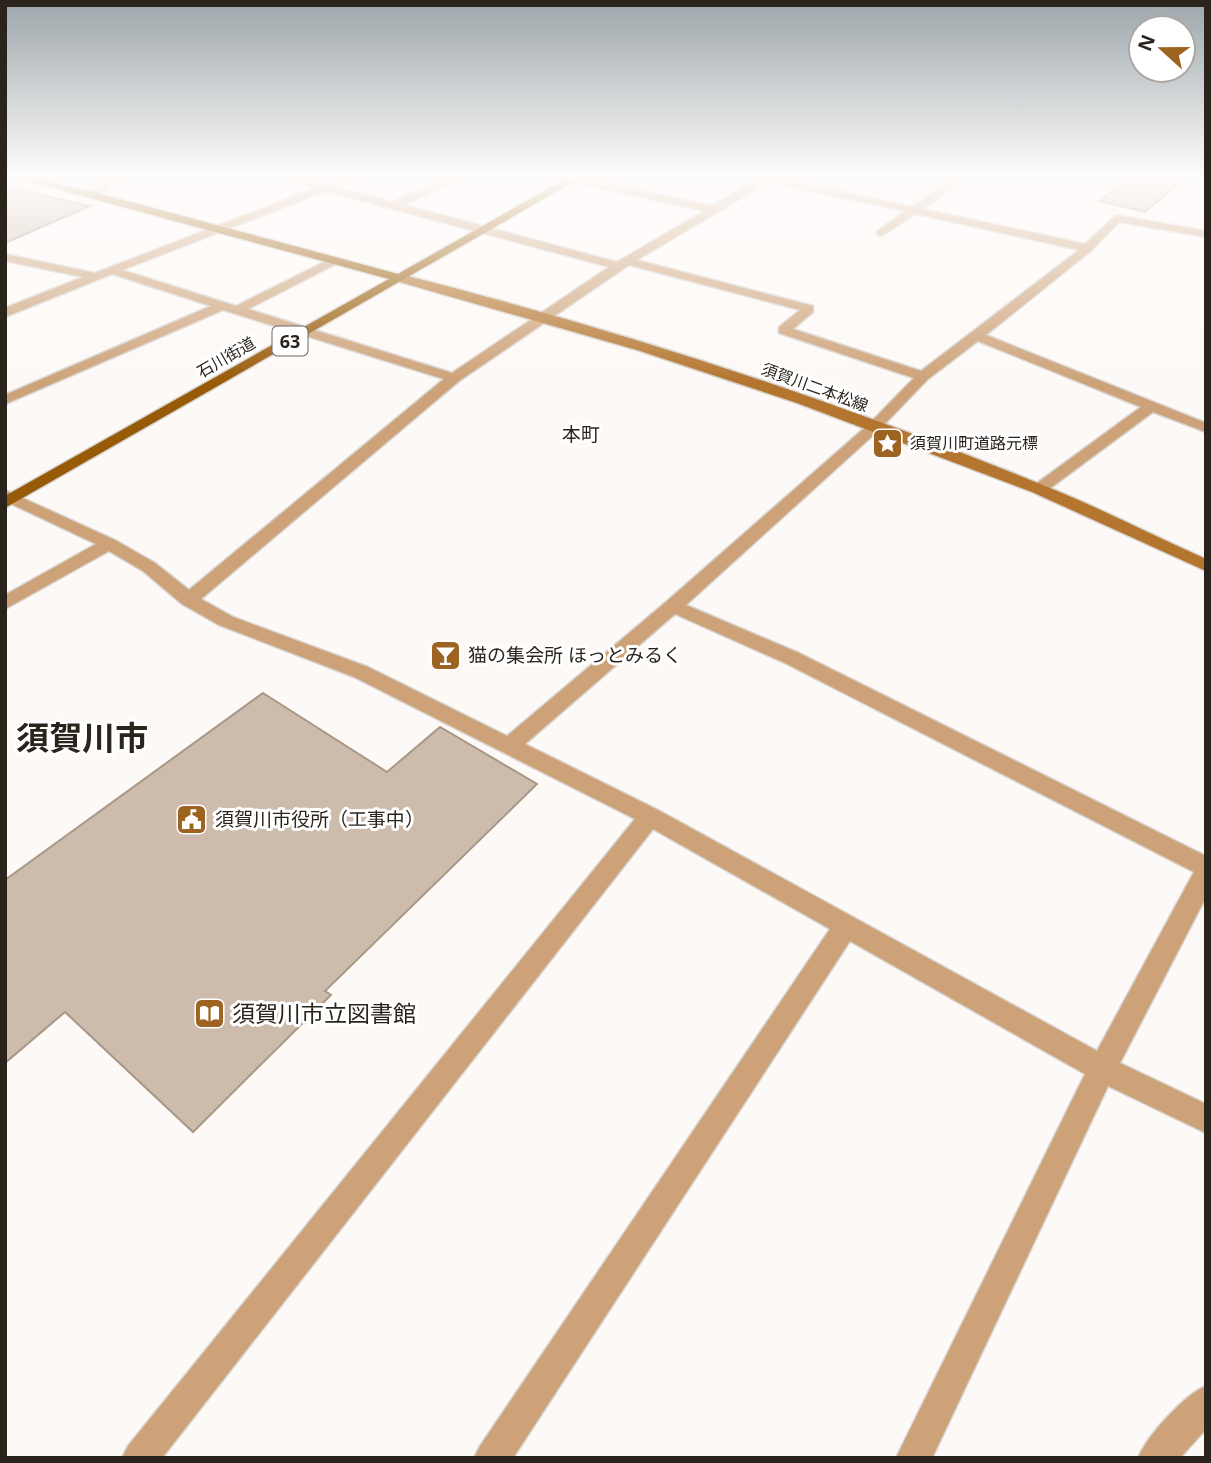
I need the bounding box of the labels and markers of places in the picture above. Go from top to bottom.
place icon: 須賀川町道路元標 [870,426,904,460]
place label: 須賀川町道路元標 [910,432,1038,454]
bar icon: 猫の集会所 ほっとみるく [428,638,462,672]
place label: 猫の集会所 ほっとみるく [468,642,682,668]
public building icon: 須賀川市役所（工事中） [175,802,209,836]
place label: 須賀川市役所（工事中） [215,806,424,832]
library icon: 須賀川市立図書館 [192,996,226,1030]
place label: 須賀川市立図書館 [232,997,416,1029]

